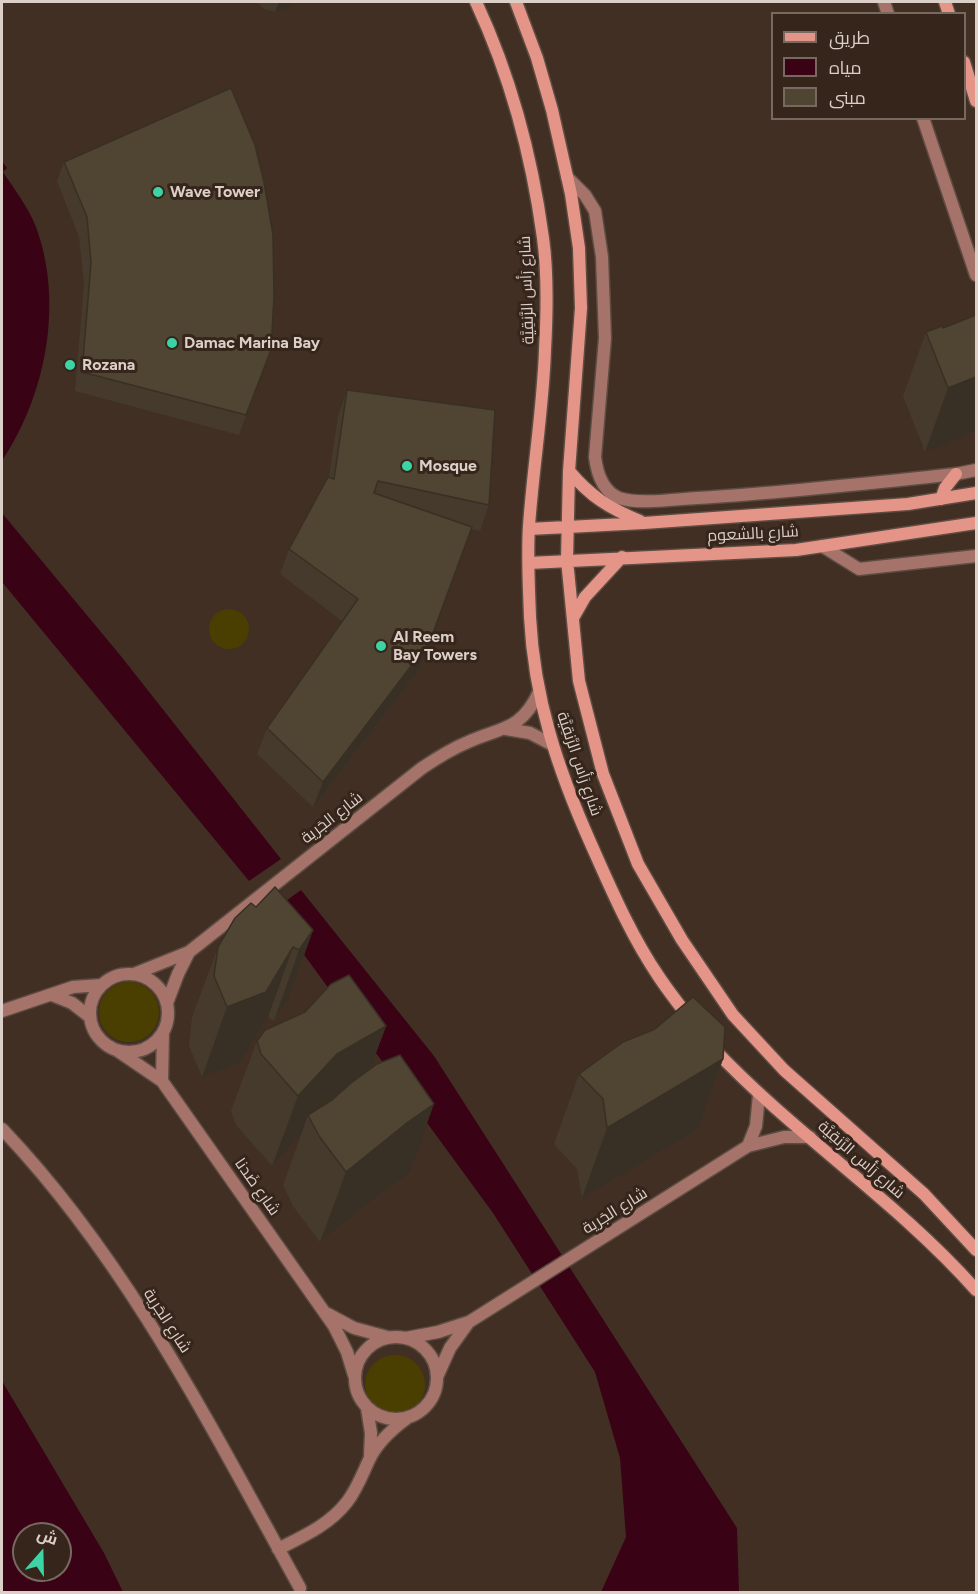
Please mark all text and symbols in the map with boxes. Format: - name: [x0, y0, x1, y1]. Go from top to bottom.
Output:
- legend: [771, 12, 966, 120]
- text: طريق: [829, 27, 870, 49]
- text: مياه: [829, 57, 862, 79]
- text: مبنى: [829, 87, 866, 109]
- place label: Wave Tower: [170, 182, 260, 202]
- marker: Wave Tower: [151, 185, 165, 199]
- street label: شارع رَأس الرَّنقِيَّة: [516, 235, 538, 345]
- place label: Damac Marina Bay: [184, 333, 320, 353]
- marker: Damac Marina Bay: [165, 336, 179, 350]
- place label: Rozana: [82, 355, 135, 375]
- marker: Rozana: [63, 358, 77, 372]
- place label: Mosque: [419, 456, 477, 476]
- marker: Mosque: [400, 459, 414, 473]
- street label: شارع بالشعوم: [707, 522, 799, 546]
- place label: Al Reem Bay Towers: [393, 627, 477, 665]
- marker: Al Reem Bay Towers: [374, 639, 388, 653]
- street label: شارع رَأس الرَّنقِيَّة: [552, 709, 606, 819]
- street label: شارع الجَرية: [297, 788, 367, 848]
- street label: شارع رَأس الرَّنقِيَّة: [814, 1117, 908, 1203]
- street label: شارع ضَدنا: [230, 1155, 284, 1219]
- street label: شارع الجَرية: [579, 1184, 651, 1238]
- street label: شارع الجَرية: [139, 1285, 195, 1357]
- north arrow: [12, 1522, 72, 1582]
- text: ش: [35, 1524, 61, 1549]

